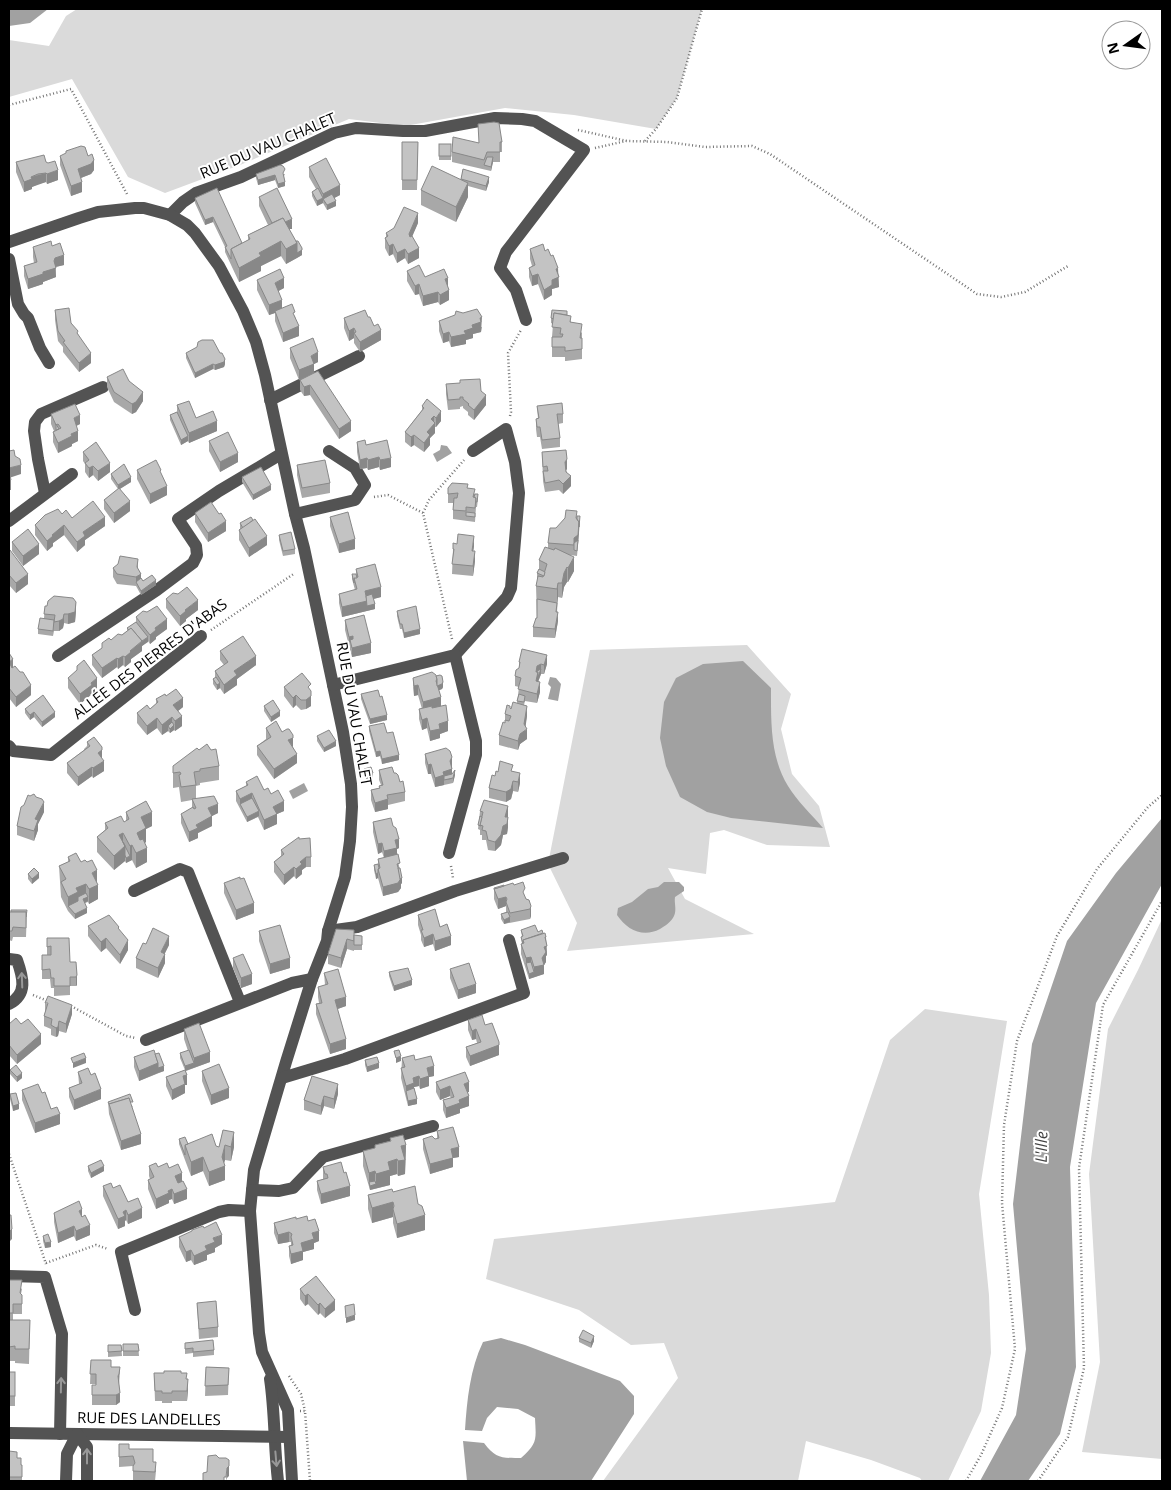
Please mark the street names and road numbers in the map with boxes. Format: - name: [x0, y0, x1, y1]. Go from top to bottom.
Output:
- street label: RUE DU VAU CHALET: [197, 107, 339, 183]
- street label: ALLÉE DES PIERRES D'ABAS: [68, 593, 231, 723]
- street label: RUE DU VAU CHALET: [332, 640, 378, 788]
- street label: RUE DES LANDELLES: [77, 1407, 221, 1429]

